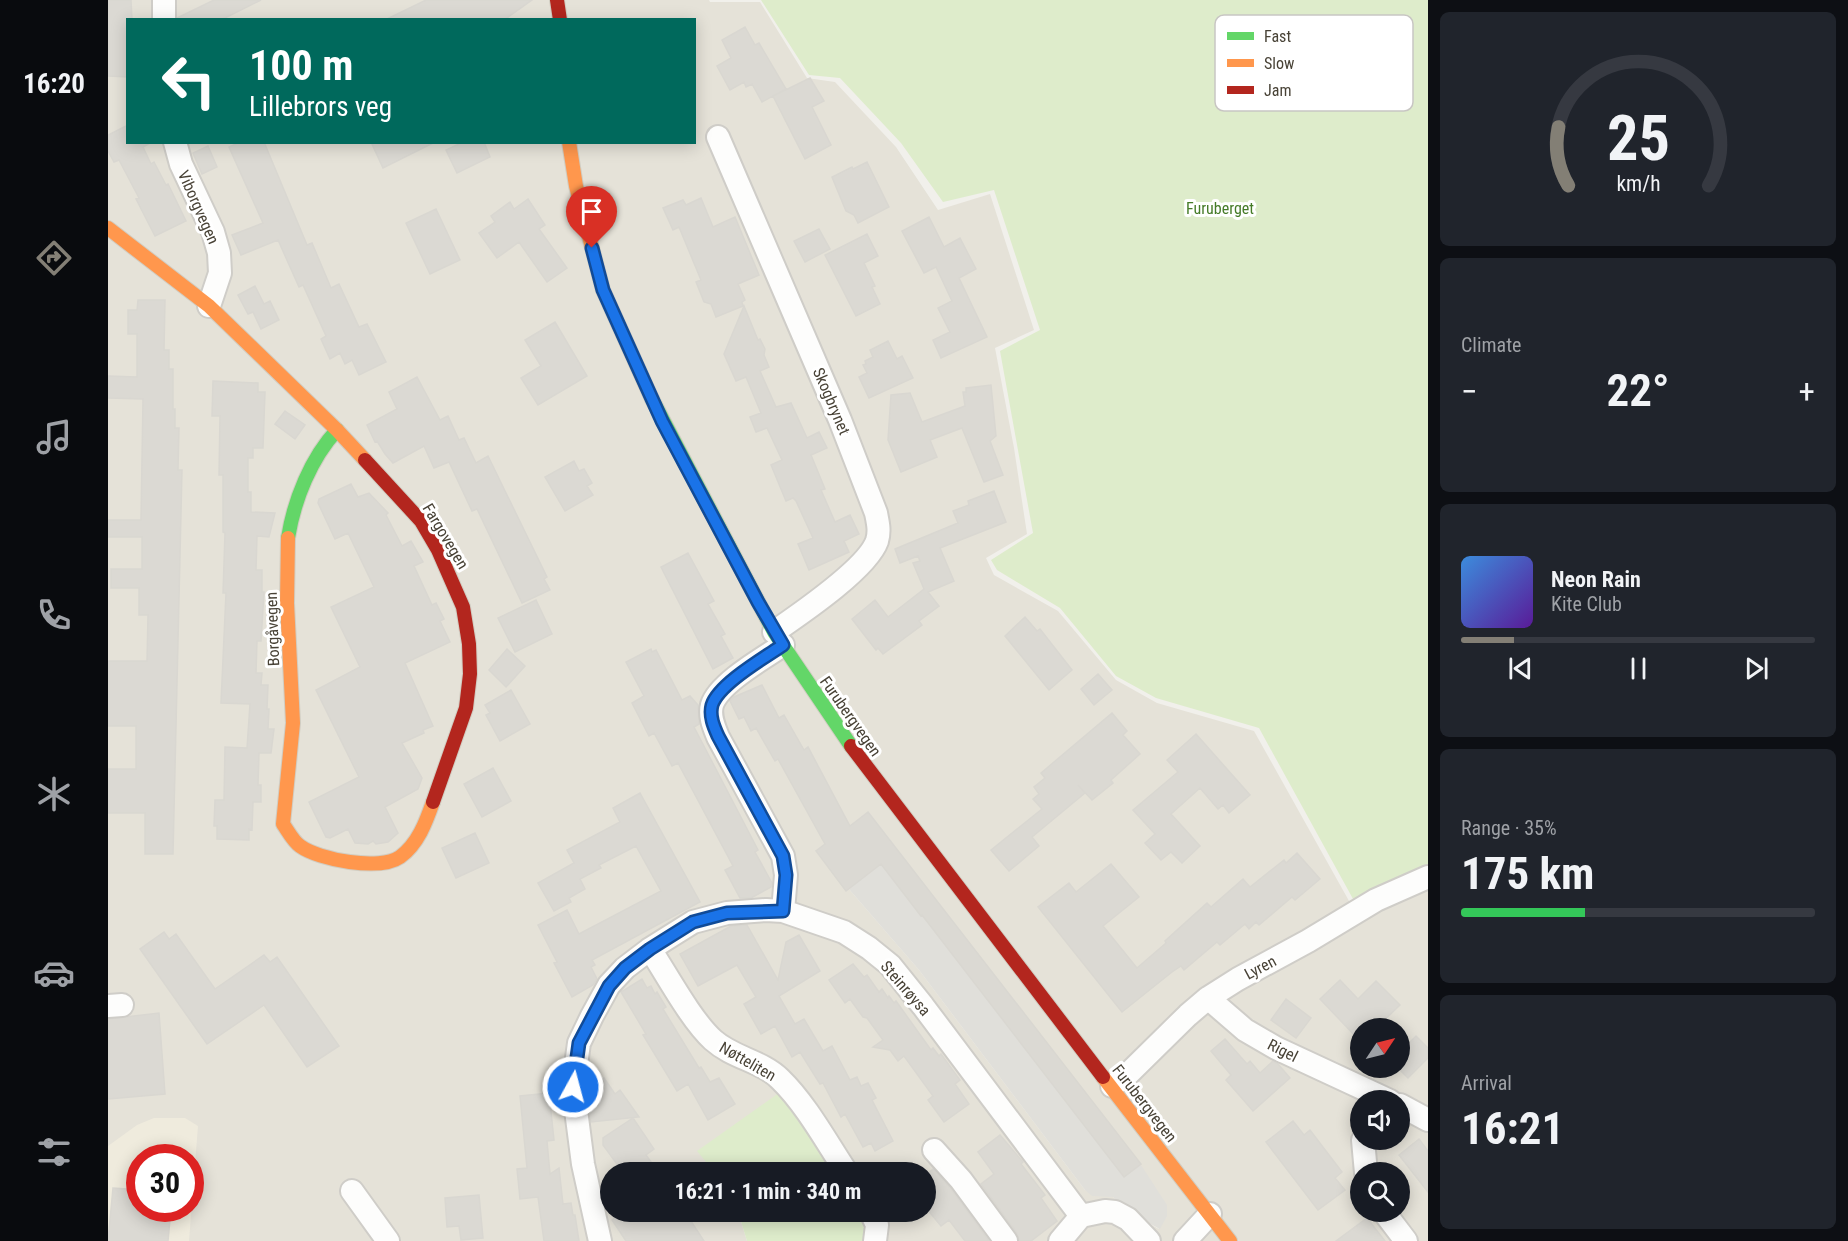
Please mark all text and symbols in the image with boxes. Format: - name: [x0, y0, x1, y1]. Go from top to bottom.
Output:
- legend: [1215, 15, 1413, 111]
- text: Fast: [1264, 27, 1291, 46]
- text: 100 m: [249, 41, 354, 90]
- icon: left: [150, 42, 228, 120]
- text: Slow: [1264, 54, 1294, 73]
- text: 16:20: [23, 68, 85, 100]
- text: Jam: [1264, 81, 1291, 100]
- text: Lillebrors veg: [249, 91, 392, 123]
- text: 25: [1606, 102, 1670, 175]
- street label: Viborgvegen: [174, 167, 223, 247]
- text: km/h: [1616, 171, 1660, 196]
- pin: [566, 186, 617, 248]
- icon: arrive: [575, 195, 608, 228]
- park label: Furuberget: [1186, 199, 1254, 218]
- icon: directions: [33, 237, 75, 279]
- text: Climate: [1461, 333, 1521, 357]
- text: 22°: [1607, 364, 1670, 417]
- street label: Skogbrynet: [809, 365, 854, 438]
- text: −: [1461, 372, 1478, 411]
- text: +: [1799, 372, 1815, 411]
- icon: music: [33, 416, 75, 458]
- street label: Fargovegen: [419, 500, 473, 572]
- text: Neon Rain: [1551, 567, 1641, 592]
- street label: Borgåvegen: [262, 592, 283, 666]
- text: Kite Club: [1551, 592, 1622, 616]
- icon: phone: [33, 594, 75, 636]
- icon: previous: [1504, 652, 1537, 685]
- icon: pause: [1622, 652, 1655, 685]
- icon: next: [1740, 652, 1773, 685]
- street label: Furubergvegen: [816, 673, 885, 760]
- icon: climate: [33, 773, 75, 815]
- text: Range · 35%: [1461, 816, 1557, 840]
- text: 175 km: [1461, 847, 1594, 900]
- street label: Lyren: [1241, 951, 1279, 984]
- icon: car: [33, 952, 75, 994]
- street label: Steinrøysa: [877, 957, 935, 1020]
- north arrow: [1350, 1018, 1410, 1078]
- map controls: [1350, 1018, 1410, 1222]
- street label: Rigel: [1265, 1035, 1301, 1066]
- street label: Nøtteliten: [716, 1038, 779, 1085]
- position arrow: [541, 1055, 605, 1119]
- street label: Furubergvegen: [1108, 1061, 1181, 1146]
- text: Arrival: [1461, 1071, 1512, 1095]
- button: sound: [1350, 1090, 1410, 1150]
- text: 16:21: [1461, 1102, 1564, 1155]
- icon: filters: [33, 1131, 75, 1173]
- speed limit sign: 30: [126, 1144, 204, 1222]
- button: search: [1350, 1162, 1410, 1222]
- text: 16:21 · 1 min · 340 m: [675, 1179, 861, 1204]

